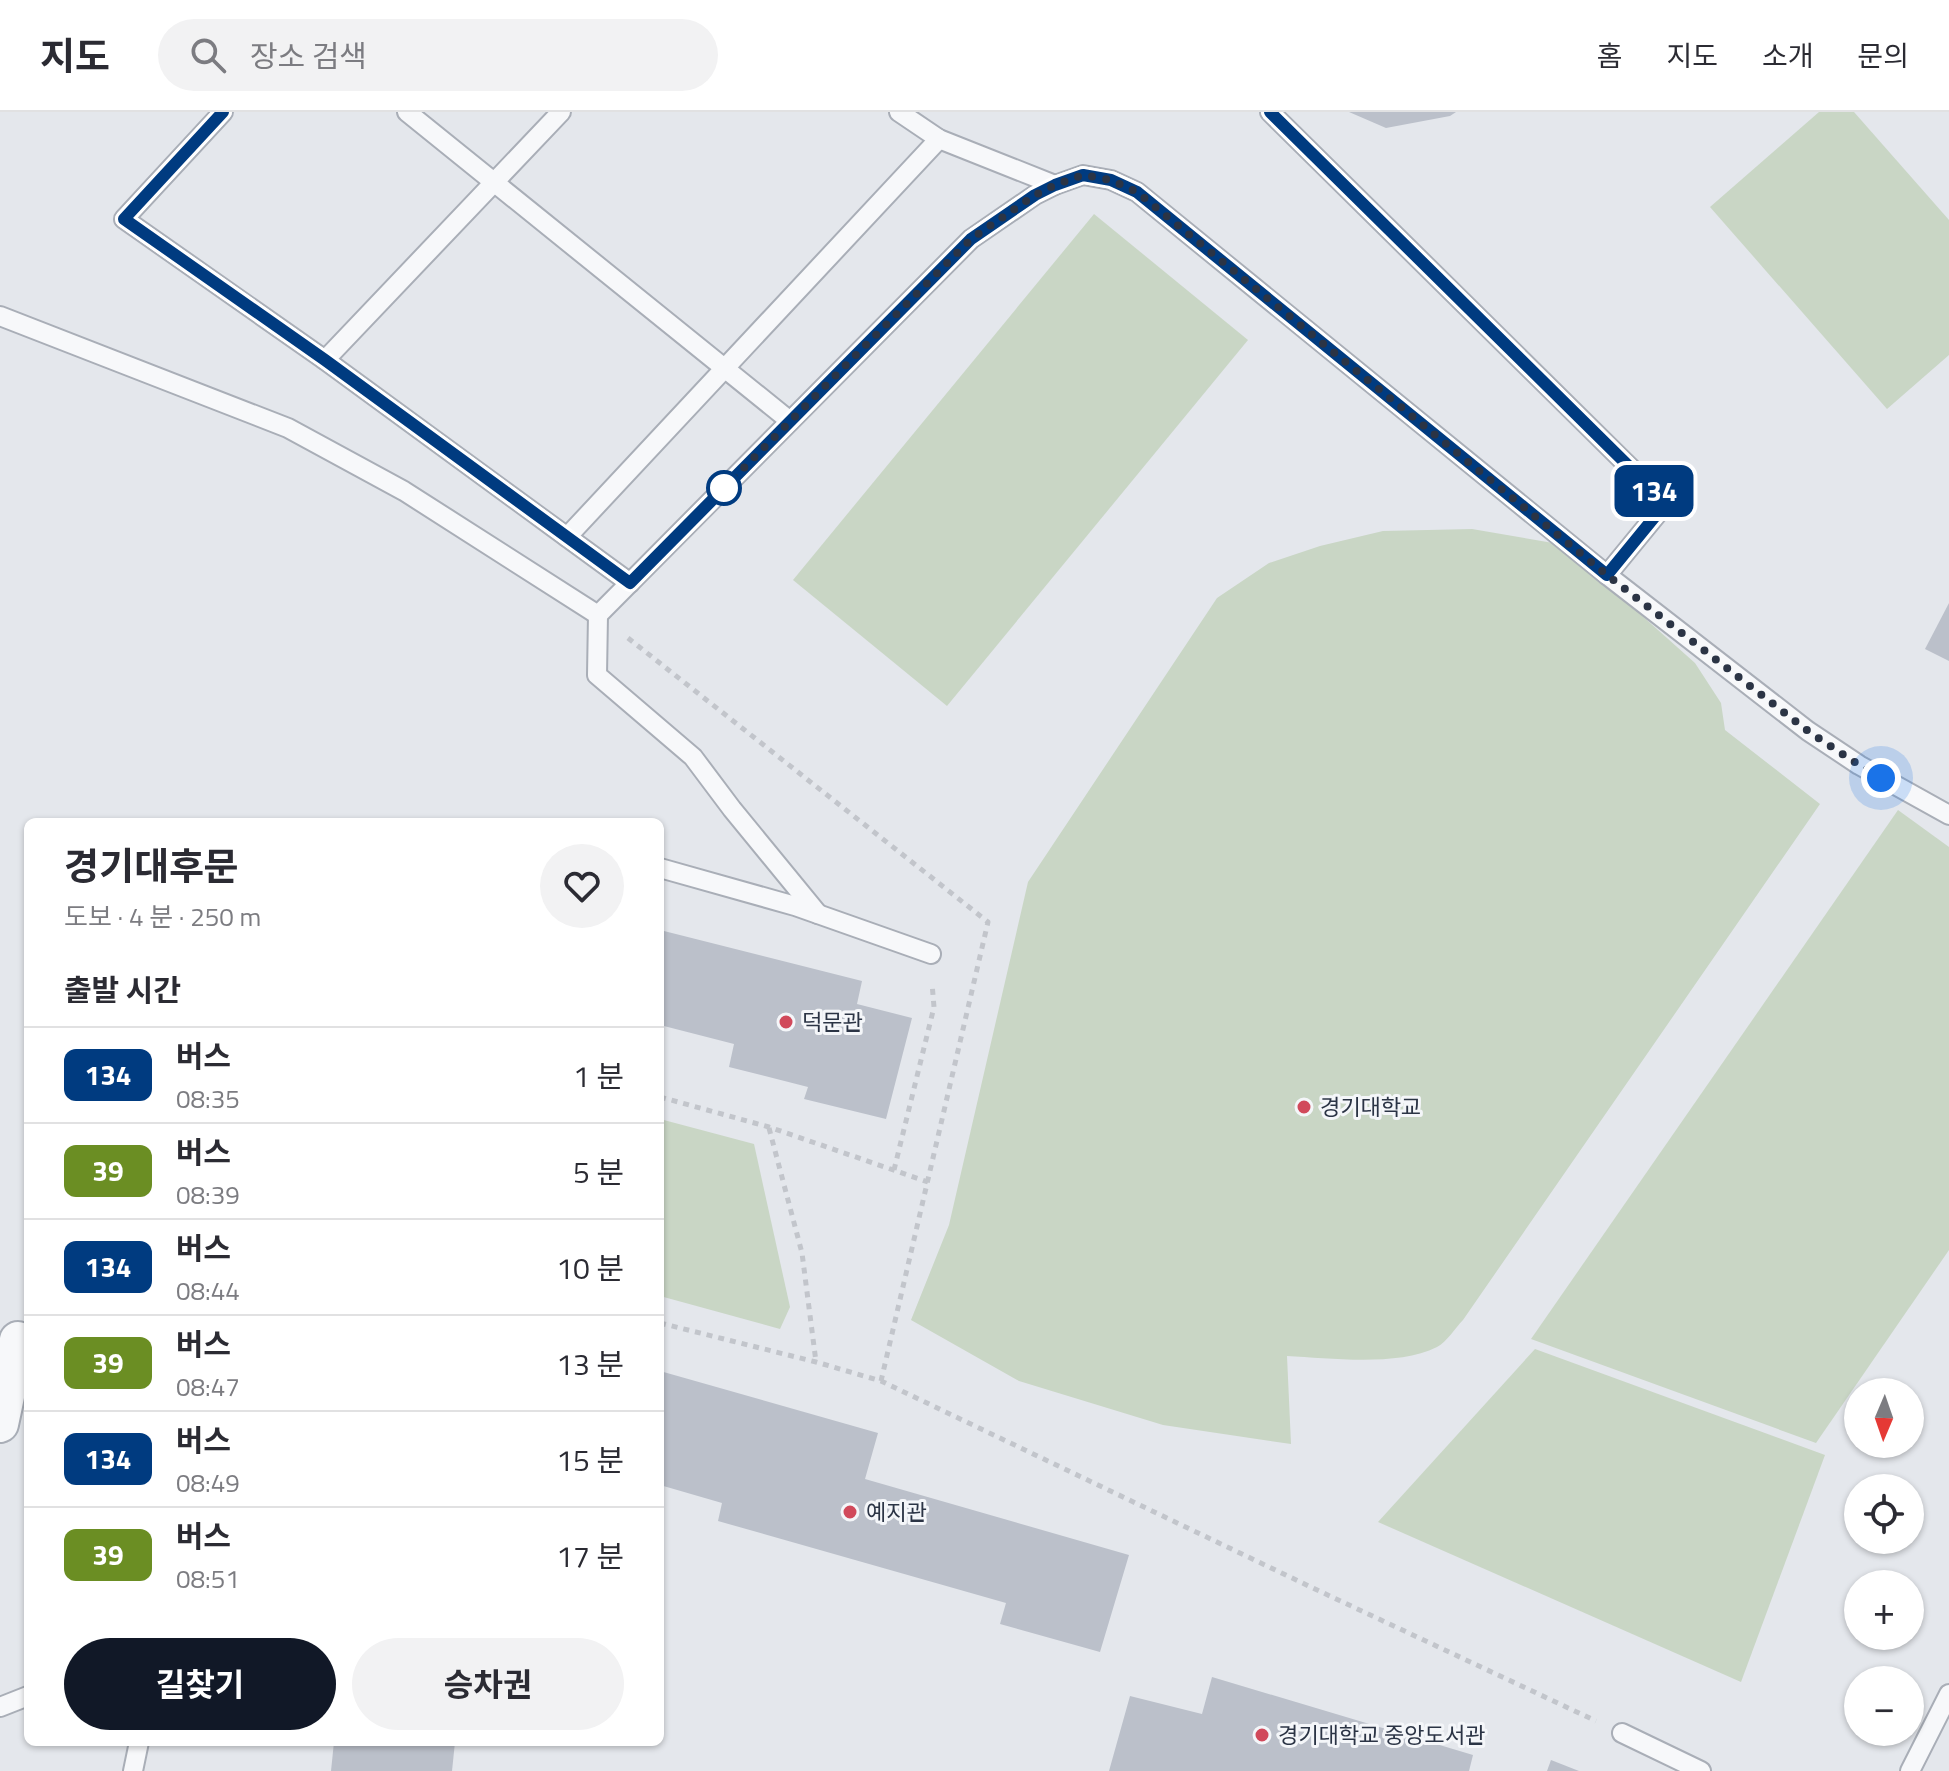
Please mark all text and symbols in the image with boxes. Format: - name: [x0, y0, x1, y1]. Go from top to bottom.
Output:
- search box: [158, 19, 718, 91]
- text: 지도: [40, 27, 110, 85]
- icon: search: [186, 33, 230, 77]
- text: 장소 검색: [250, 33, 367, 79]
- text: 홈: [1597, 34, 1622, 77]
- text: 지도: [1666, 34, 1718, 77]
- text: 소개: [1762, 34, 1813, 77]
- text: 문의: [1857, 34, 1909, 77]
- line badge: 134: [1608, 465, 1700, 517]
- text: 134: [1630, 469, 1678, 512]
- unlabelled marker: [707, 471, 741, 505]
- your location: [1861, 758, 1901, 798]
- text: 경기대후문: [64, 837, 239, 895]
- button: heart: [540, 844, 624, 928]
- text: 도보 · 4 분 · 250 m: [64, 897, 261, 936]
- text: 출발 시간: [64, 967, 181, 1013]
- place label: 덕문관: [802, 1005, 863, 1039]
- marker: 덕문관: [777, 1013, 795, 1031]
- text: 버스: [176, 1033, 231, 1079]
- text: 134: [84, 1053, 132, 1096]
- text: 1 분: [573, 1053, 624, 1099]
- text: 08:35: [176, 1079, 240, 1118]
- place label: 경기대학교: [1320, 1090, 1421, 1124]
- marker: 경기대학교: [1295, 1098, 1313, 1116]
- text: 버스: [176, 1129, 231, 1175]
- text: 39: [92, 1149, 124, 1192]
- text: 5 분: [573, 1149, 624, 1195]
- text: 08:39: [176, 1175, 240, 1214]
- text: 버스: [176, 1225, 231, 1271]
- text: 134: [84, 1245, 132, 1288]
- text: 10 분: [556, 1245, 624, 1291]
- text: 08:44: [176, 1271, 240, 1310]
- text: 버스: [176, 1321, 231, 1367]
- text: 39: [92, 1341, 124, 1384]
- text: 13 분: [556, 1341, 624, 1387]
- text: 08:47: [176, 1367, 240, 1406]
- north arrow: [1844, 1378, 1924, 1458]
- map controls: [1844, 1378, 1924, 1746]
- text: 버스: [176, 1417, 231, 1463]
- text: 134: [84, 1437, 132, 1480]
- text: 15 분: [556, 1437, 624, 1483]
- text: 08:49: [176, 1463, 240, 1502]
- button: locate: [1844, 1474, 1924, 1554]
- place label: 예지관: [866, 1495, 927, 1529]
- marker: 예지관: [841, 1503, 859, 1521]
- text: 버스: [176, 1513, 231, 1559]
- text: 39: [92, 1533, 124, 1576]
- text: 17 분: [556, 1533, 624, 1579]
- text: 08:51: [176, 1559, 240, 1598]
- button: +: [1844, 1570, 1924, 1650]
- button: 길찾기: [64, 1638, 336, 1730]
- button: 승차권: [352, 1638, 624, 1730]
- button: −: [1844, 1666, 1924, 1746]
- place label: 경기대학교 중앙도서관: [1278, 1718, 1485, 1752]
- marker: 경기대학교 중앙도서관: [1253, 1726, 1271, 1744]

